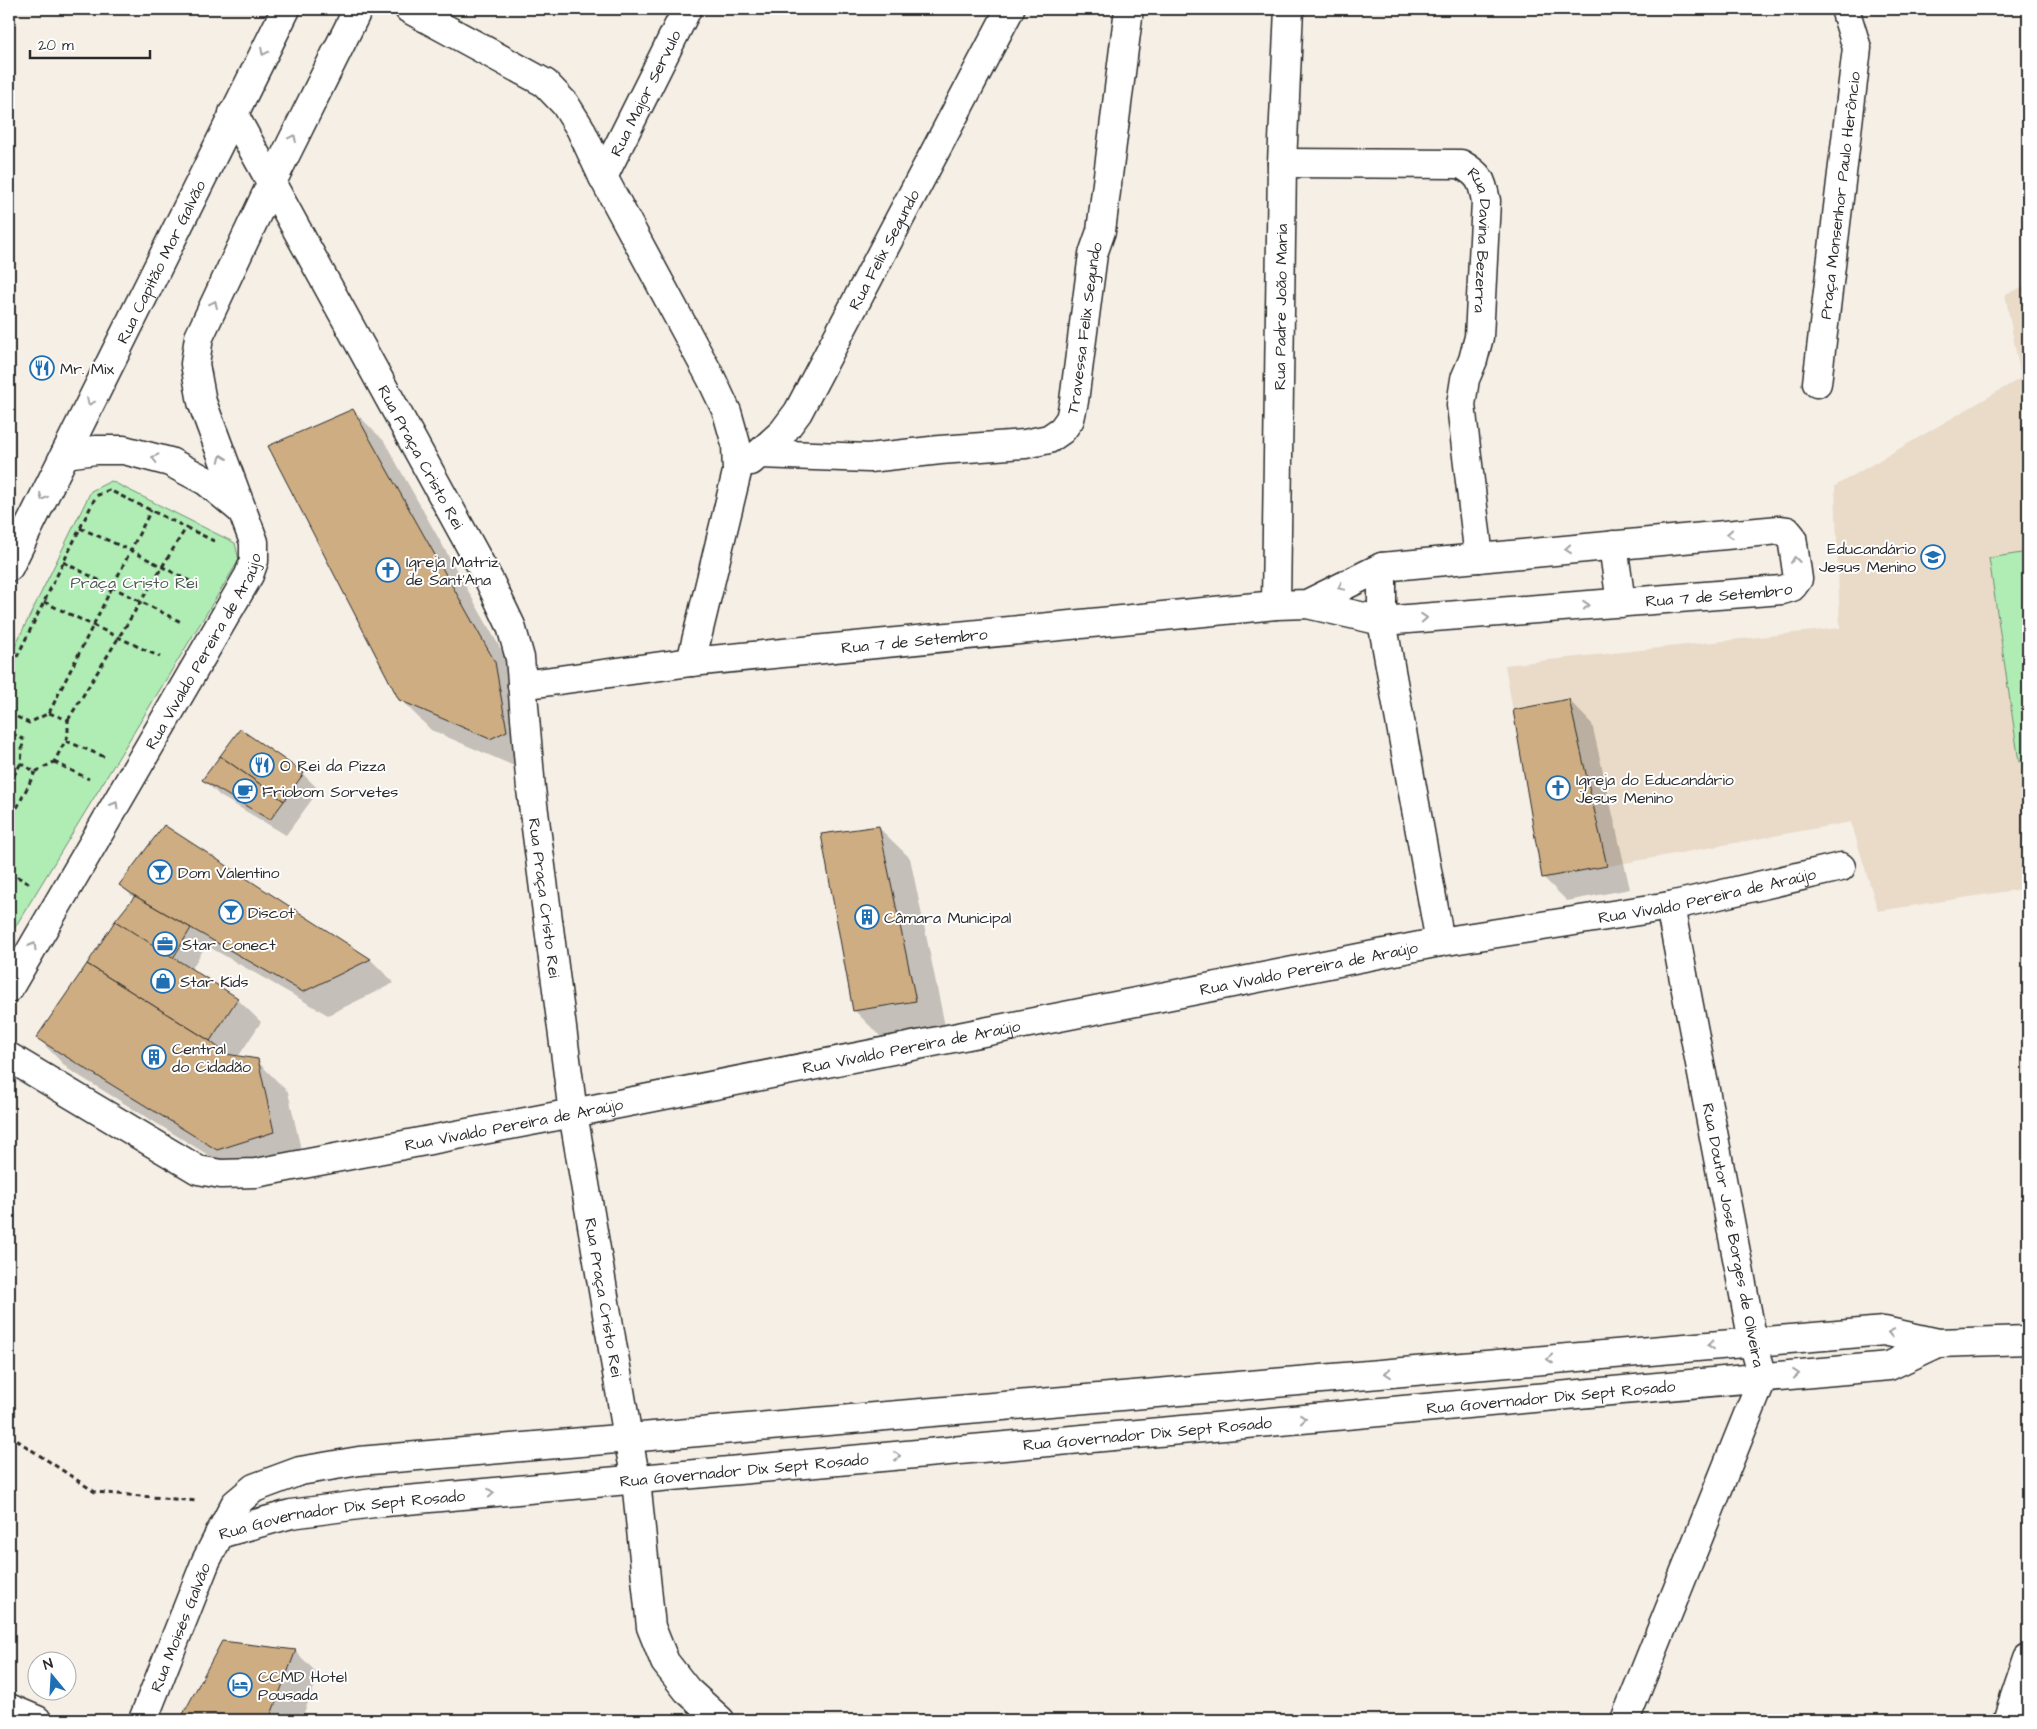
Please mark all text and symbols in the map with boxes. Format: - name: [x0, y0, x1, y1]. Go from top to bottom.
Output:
- street label: Rua Major Servulo: [605, 27, 687, 160]
- scale bar: [30, 28, 150, 60]
- text: 20 m: [38, 35, 74, 56]
- one-way arrow: [260, 47, 270, 56]
- street label: Praça Monsenhor Paulo Herôncio: [1815, 71, 1866, 320]
- one-way arrow: [287, 134, 298, 143]
- street label: Rua Davina Bezerra: [1462, 162, 1496, 313]
- street label: Rua Capitão Mor Galvão: [112, 177, 211, 347]
- street label: Rua Felix Segundo: [844, 186, 925, 314]
- street label: Rua Padre João Maria: [1269, 224, 1293, 390]
- street label: Travessa Felix Segundo: [1061, 239, 1108, 416]
- one-way arrow: [208, 300, 219, 309]
- restaurant icon: Mr. Mix: [29, 355, 55, 381]
- place label: Mr. Mix: [60, 358, 114, 380]
- street label: Rua Praça Cristo Rei: [372, 381, 469, 534]
- one-way arrow: [86, 397, 97, 406]
- one-way arrow: [150, 453, 159, 464]
- one-way arrow: [218, 454, 229, 463]
- one-way arrow: [39, 492, 49, 501]
- one-way arrow: [1726, 528, 1734, 539]
- place label: Educandário Jesus Menino: [1819, 538, 1916, 578]
- one-way arrow: [1564, 544, 1572, 555]
- school or university icon: Educandário Jesus Menino: [1920, 544, 1946, 570]
- place label: Igreja Matriz de Sant'Ana: [406, 551, 499, 591]
- street label: Rua Vivaldo Pereira de Araújo: [140, 554, 266, 754]
- one-way arrow: [1790, 556, 1801, 564]
- church icon: Igreja Matriz de Sant'Ana: [375, 557, 401, 583]
- park label: Praça Cristo Rei: [71, 572, 198, 594]
- street label: Rua 7 de Setembro: [1645, 578, 1795, 613]
- one-way arrow: [1337, 581, 1346, 591]
- one-way arrow: [1582, 600, 1590, 611]
- one-way arrow: [1420, 613, 1428, 624]
- street label: Rua 7 de Setembro: [840, 623, 989, 659]
- restaurant icon: O Rei da Pizza: [249, 752, 275, 778]
- place label: O Rei da Pizza: [280, 755, 385, 777]
- place label: Igreja do Educandário Jesus Menino: [1576, 769, 1734, 809]
- church icon: Igreja do Educandário Jesus Menino: [1545, 775, 1571, 801]
- cafe icon: Friobom Sorvetes: [232, 778, 258, 804]
- place label: Friobom Sorvetes: [262, 781, 398, 803]
- one-way arrow: [109, 802, 119, 811]
- street label: Rua Praça Cristo Rei: [523, 817, 565, 980]
- bar icon: Dom Valentino: [147, 859, 173, 885]
- place label: Dom Valentino: [178, 862, 279, 884]
- street label: Rua Vivaldo Pereira de Araújo: [1597, 863, 1818, 929]
- bar icon: Discot: [218, 899, 244, 925]
- place label: Discot: [248, 902, 295, 924]
- building icon: Câmara Municipal: [854, 904, 880, 930]
- place label: Câmara Municipal: [884, 907, 1011, 929]
- office icon: Star Conect: [152, 931, 178, 957]
- place label: Star Conect: [182, 934, 276, 956]
- street label: Rua Vivaldo Pereira de Araújo: [1198, 937, 1420, 1001]
- one-way arrow: [27, 942, 37, 951]
- shop icon: Star Kids: [150, 968, 176, 994]
- place label: Star Kids: [180, 971, 248, 993]
- street label: Rua Vivaldo Pereira de Araújo: [801, 1015, 1022, 1080]
- place label: Central do Cidadão: [172, 1038, 251, 1078]
- building icon: Central do Cidadão: [141, 1044, 167, 1070]
- street label: Rua Vivaldo Pereira de Araújo: [403, 1093, 625, 1157]
- street label: Rua Doutor José Borges de Oliveira: [1696, 1101, 1769, 1369]
- street label: Rua Praça Cristo Rei: [579, 1216, 628, 1379]
- one-way arrow: [1886, 1328, 1895, 1338]
- one-way arrow: [1707, 1340, 1715, 1351]
- one-way arrow: [1545, 1353, 1553, 1364]
- one-way arrow: [1383, 1367, 1391, 1378]
- one-way arrow: [1792, 1369, 1800, 1380]
- street label: Rua Governador Dix Sept Rosado: [1425, 1375, 1676, 1420]
- street label: Rua Governador Dix Sept Rosado: [1022, 1412, 1273, 1456]
- one-way arrow: [1299, 1414, 1307, 1425]
- street label: Rua Governador Dix Sept Rosado: [619, 1448, 869, 1493]
- one-way arrow: [893, 1451, 901, 1462]
- street label: Rua Governador Dix Sept Rosado: [216, 1485, 466, 1546]
- one-way arrow: [487, 1487, 495, 1498]
- street label: Rua Moisés Galvão: [145, 1560, 216, 1695]
- north arrow: [28, 1652, 78, 1702]
- text: N: [41, 1654, 56, 1675]
- place label: CCMD Hotel Pousada: [258, 1666, 347, 1706]
- hotel icon: CCMD Hotel Pousada: [227, 1672, 253, 1698]

